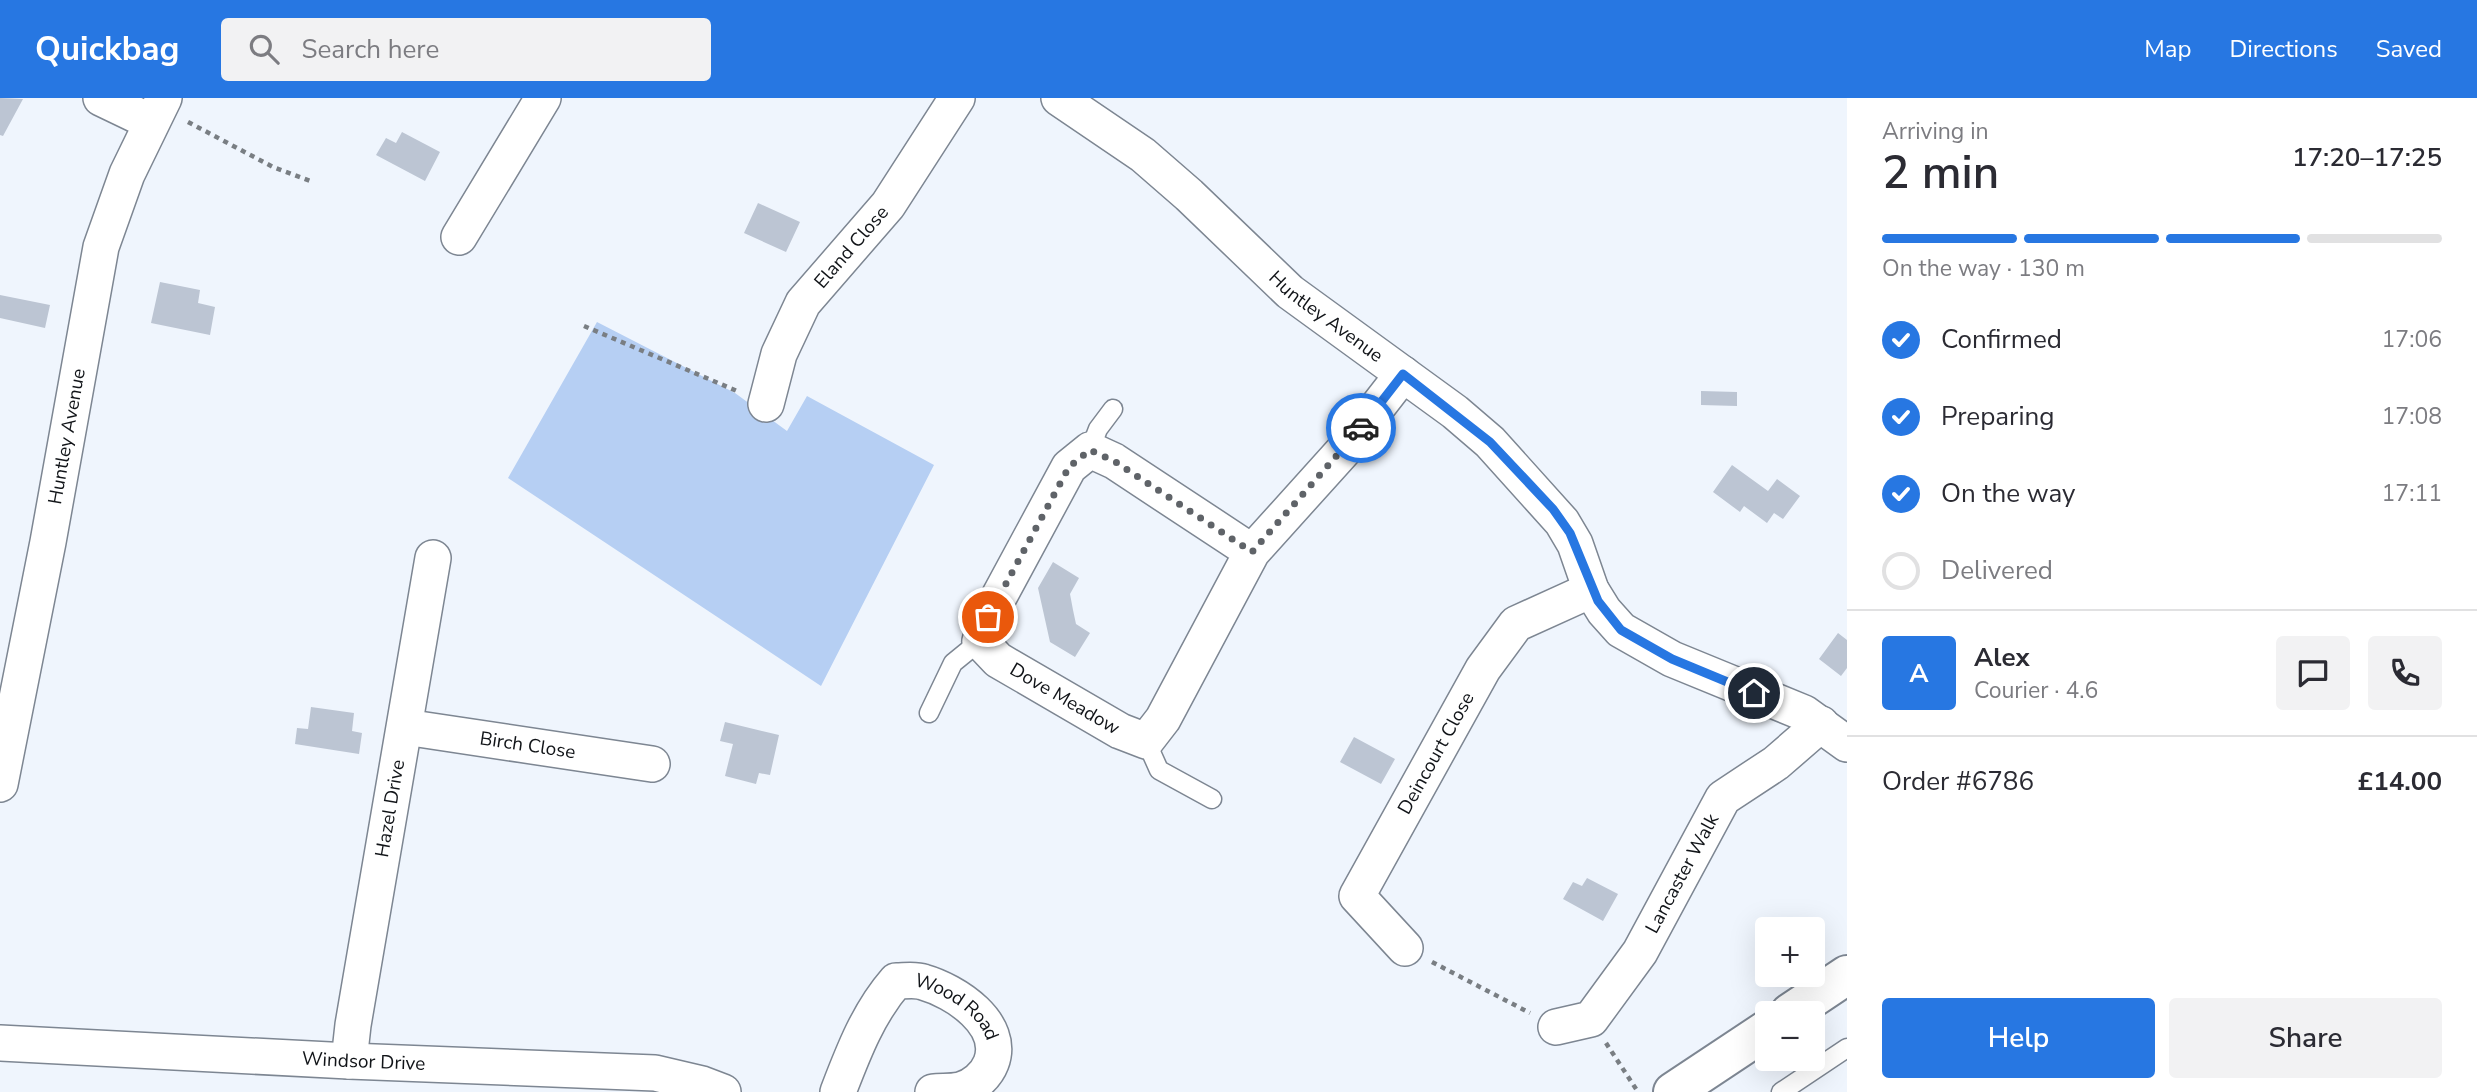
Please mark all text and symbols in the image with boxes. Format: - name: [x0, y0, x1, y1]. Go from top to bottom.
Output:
- search box: [221, 18, 711, 81]
- text: Quickbag: [35, 27, 179, 72]
- icon: search: [245, 30, 283, 68]
- text: Search here: [301, 32, 439, 67]
- text: Map: [2144, 33, 2191, 65]
- text: Directions: [2229, 33, 2338, 65]
- text: Saved: [2376, 33, 2442, 65]
- text: Arriving in: [1882, 116, 1989, 147]
- text: 17:20–17:25: [2292, 140, 2442, 175]
- text: 2 min: [1882, 141, 1999, 204]
- street label: Eland Close: [808, 200, 895, 294]
- text: On the way · 130 m: [1882, 253, 2085, 284]
- street label: Huntley Avenue: [1263, 265, 1388, 369]
- icon: check: [1882, 321, 1920, 359]
- text: Confirmed: [1941, 322, 2062, 357]
- text: 17:06: [2382, 324, 2442, 355]
- street label: Huntley Avenue: [42, 366, 92, 506]
- courier: [1326, 393, 1396, 463]
- icon: check: [1882, 398, 1920, 436]
- text: Preparing: [1941, 399, 2054, 434]
- text: 17:08: [2382, 401, 2442, 432]
- icon: car: [1342, 409, 1380, 447]
- icon: check: [1882, 475, 1920, 513]
- text: On the way: [1941, 476, 2075, 511]
- text: 17:11: [2382, 478, 2442, 509]
- text: Delivered: [1941, 553, 2053, 588]
- pin: [958, 587, 1018, 647]
- icon: bag: [969, 598, 1007, 636]
- button: chat: [2276, 636, 2350, 710]
- button: phone: [2368, 636, 2442, 710]
- text: Alex: [1974, 640, 2030, 675]
- text: A: [1909, 656, 1929, 691]
- street label: Dove Meadow: [1005, 657, 1125, 741]
- pin: [1724, 663, 1784, 723]
- icon: home: [1735, 674, 1773, 712]
- text: Courier · 4.6: [1974, 675, 2098, 706]
- street label: Deincourt Close: [1392, 687, 1481, 819]
- street label: Birch Close: [478, 725, 577, 765]
- street label: Hazel Drive: [369, 757, 411, 859]
- text: Order #6786: [1882, 764, 2034, 799]
- text: £14.00: [2358, 764, 2442, 799]
- street label: Lancaster Walk: [1639, 809, 1725, 938]
- map controls: [1755, 917, 1825, 1071]
- button: +: [1755, 917, 1825, 987]
- street label: Wood Road: [912, 967, 1005, 1044]
- button: Help: [1882, 998, 2155, 1078]
- button: Share: [2169, 998, 2442, 1078]
- button: −: [1755, 1001, 1825, 1071]
- street label: Windsor Drive: [301, 1046, 426, 1077]

